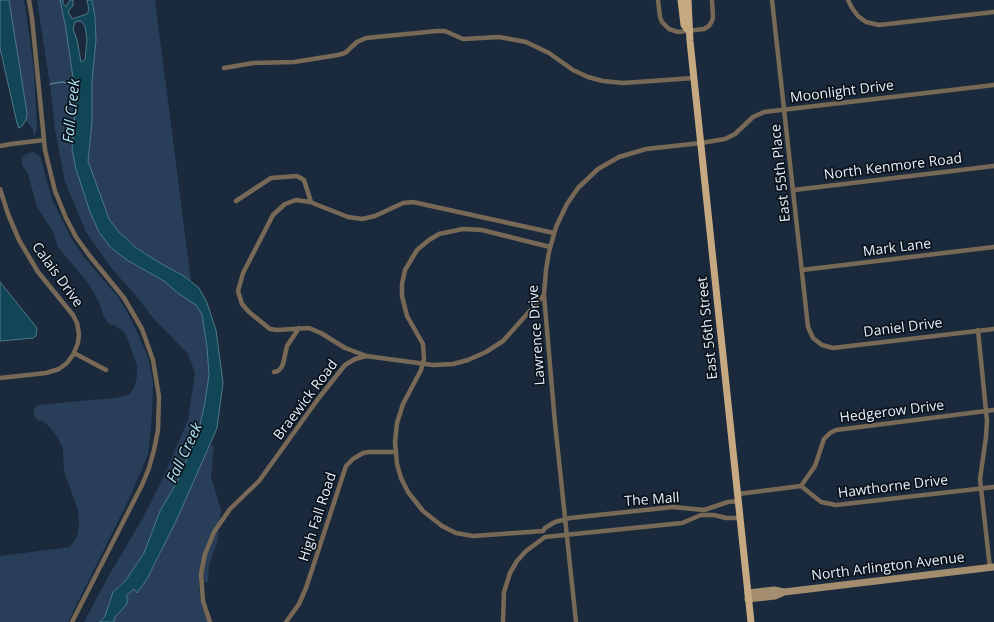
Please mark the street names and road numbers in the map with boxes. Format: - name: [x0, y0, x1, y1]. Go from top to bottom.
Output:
- street label: Moonlight Drive: [789, 77, 895, 107]
- street label: East 55th Place: [768, 123, 794, 223]
- street label: North Kenmore Road: [823, 150, 963, 184]
- street label: Mark Lane: [862, 235, 932, 261]
- street label: Calais Drive: [28, 239, 86, 311]
- street label: East 56th Street: [694, 276, 722, 380]
- street label: Lawrence Drive: [525, 284, 549, 386]
- street label: Daniel Drive: [863, 315, 943, 341]
- street label: Braewick Road: [270, 357, 342, 443]
- street label: Hedgerow Drive: [839, 397, 945, 427]
- street label: High Fall Road: [296, 470, 340, 564]
- street label: Hawthorne Drive: [837, 472, 949, 502]
- street label: The Mall: [624, 490, 680, 510]
- street label: North Arlington Avenue: [810, 549, 966, 585]

